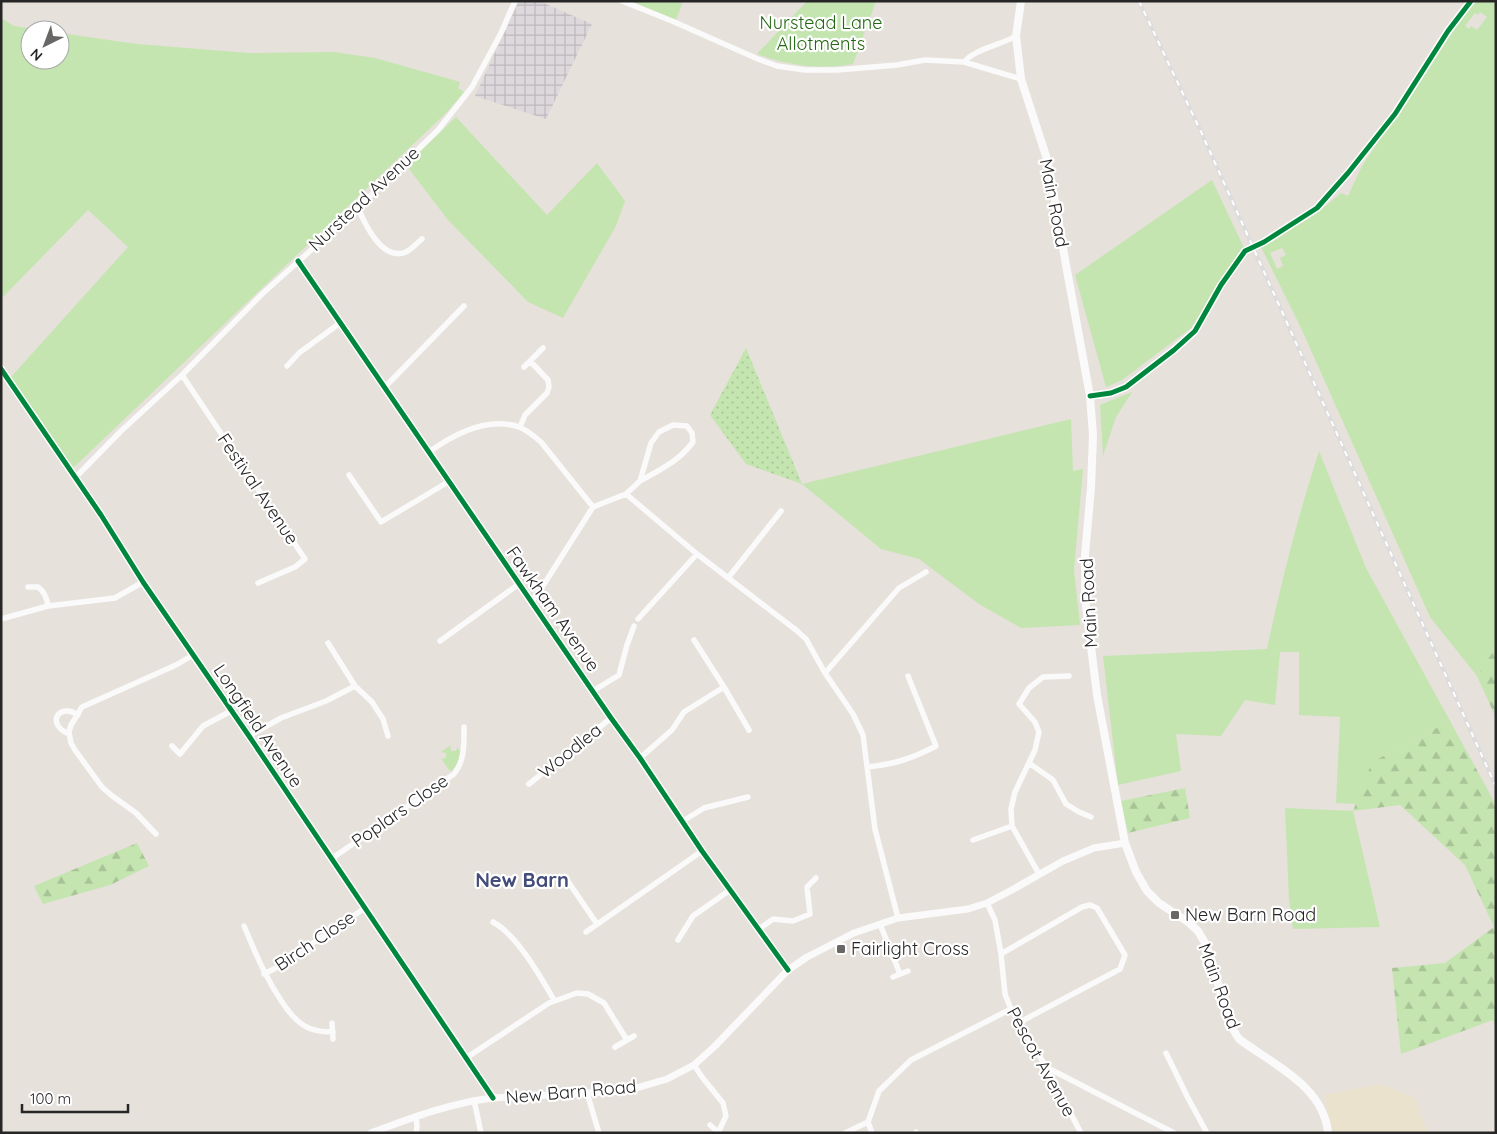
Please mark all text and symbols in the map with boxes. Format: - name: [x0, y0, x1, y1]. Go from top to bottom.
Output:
- park label: Nurstead Lane Allotments: [760, 11, 882, 55]
- north arrow: [20, 20, 70, 70]
- text: N: [26, 45, 46, 65]
- street label: Nurstead Avenue: [303, 141, 424, 256]
- street label: Main Road: [1035, 157, 1074, 249]
- street label: Festival Avenue: [213, 429, 304, 549]
- street label: Fawkham Avenue: [502, 542, 605, 676]
- street label: Main Road: [1075, 558, 1102, 648]
- street label: Longfield Avenue: [209, 660, 308, 792]
- street label: Woodlea: [533, 718, 606, 783]
- street label: Poplars Close: [347, 769, 453, 852]
- district label: New Barn: [475, 867, 569, 892]
- place label: New Barn Road: [1185, 903, 1316, 926]
- street label: Birch Close: [270, 905, 359, 976]
- marker: New Barn Road: [1169, 909, 1181, 921]
- place label: Fairlight Cross: [851, 937, 969, 960]
- street label: Main Road: [1193, 940, 1246, 1032]
- marker: Fairlight Cross: [835, 943, 847, 955]
- street label: Pescot Avenue: [1002, 1003, 1081, 1121]
- street label: New Barn Road: [505, 1074, 637, 1109]
- scale bar: [22, 1082, 129, 1114]
- text: 100 m: [30, 1089, 71, 1108]

